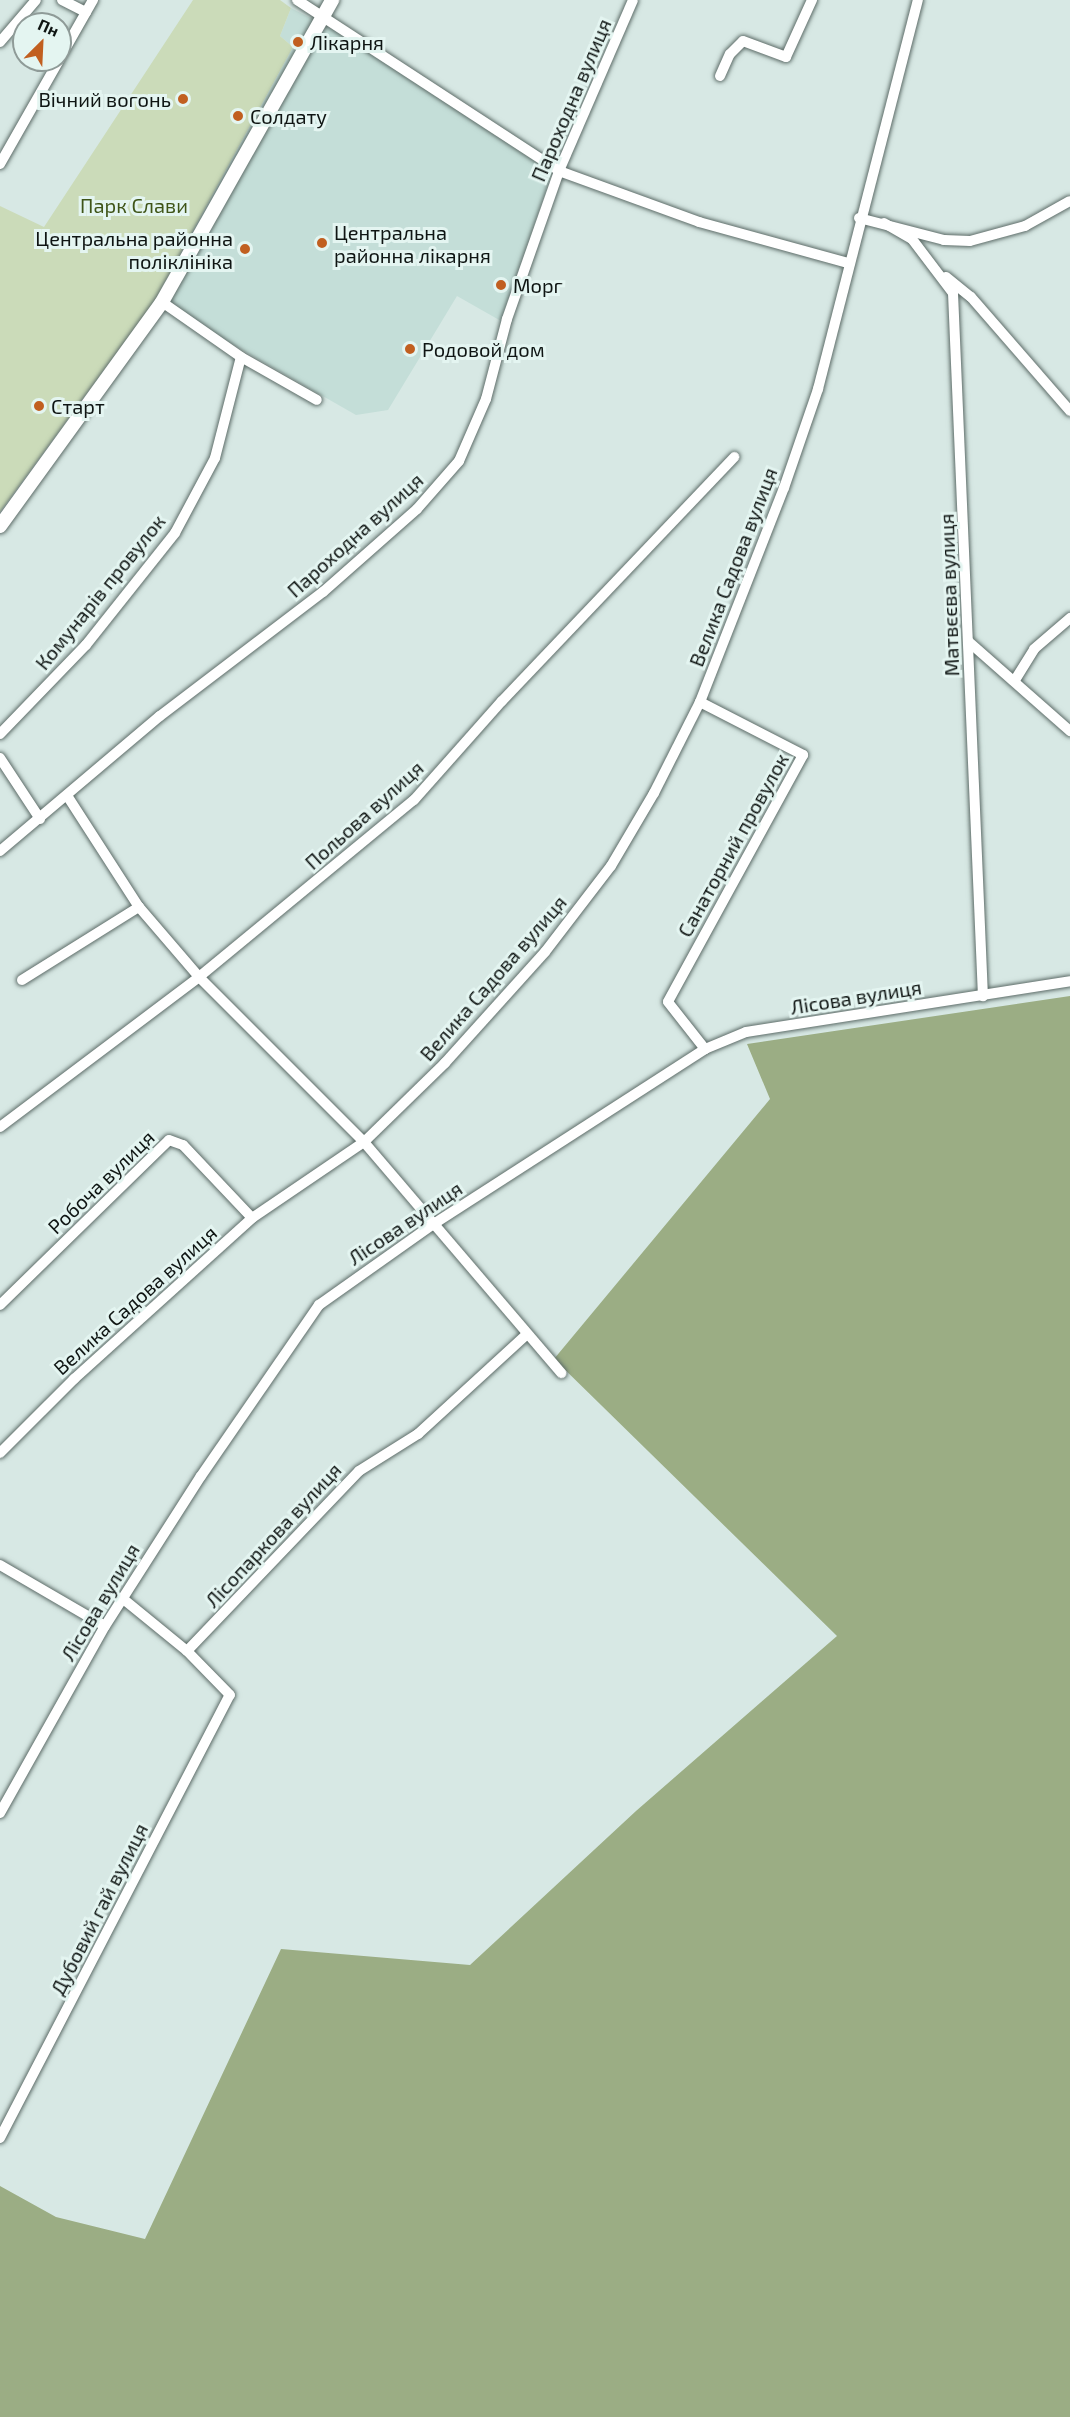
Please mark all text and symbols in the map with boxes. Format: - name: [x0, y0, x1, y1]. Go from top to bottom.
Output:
- north arrow: [12, 12, 72, 72]
- text: Пн: [35, 14, 62, 40]
- street label: Пароходна вулиця: [526, 15, 616, 185]
- place label: Лікарня: [310, 30, 384, 54]
- marker: Лікарня: [291, 35, 305, 49]
- place label: Вічний вогонь: [38, 87, 171, 111]
- marker: Вічний вогонь: [176, 92, 190, 106]
- place label: Солдату: [250, 104, 327, 128]
- marker: Солдату: [231, 109, 245, 123]
- park label: Парк Слави: [80, 193, 188, 217]
- place label: Центральна районна лікарня: [334, 220, 491, 267]
- place label: Центральна районна поліклініка: [35, 226, 233, 273]
- marker: Центральна районна лікарня: [315, 236, 329, 250]
- marker: Центральна районна поліклініка: [238, 242, 252, 256]
- place label: Морг: [513, 273, 563, 297]
- marker: Морг: [494, 278, 508, 292]
- place label: Родовой дом: [422, 337, 545, 361]
- marker: Родовой дом: [403, 342, 417, 356]
- place label: Старт: [51, 394, 105, 418]
- marker: Старт: [32, 399, 46, 413]
- street label: Велика Садова вулиця: [684, 464, 782, 670]
- street label: Пароходна вулиця: [282, 468, 428, 602]
- street label: Комунарів провулок: [30, 510, 170, 674]
- street label: Матвєєва вулиця: [934, 513, 964, 677]
- street label: Санаторний провулок: [672, 749, 794, 941]
- street label: Польова вулиця: [300, 756, 428, 874]
- street label: Велика Садова вулиця: [415, 890, 571, 1066]
- street label: Лісова вулиця: [789, 975, 923, 1019]
- street label: Робоча вулиця: [43, 1125, 159, 1239]
- street label: Лісова вулиця: [343, 1176, 467, 1270]
- street label: Велика Садова вулиця: [49, 1220, 221, 1380]
- street label: Лісопаркова вулиця: [200, 1458, 346, 1612]
- street label: Лісова вулиця: [56, 1539, 144, 1665]
- street label: Дубовий гай вулиця: [45, 1819, 153, 1999]

